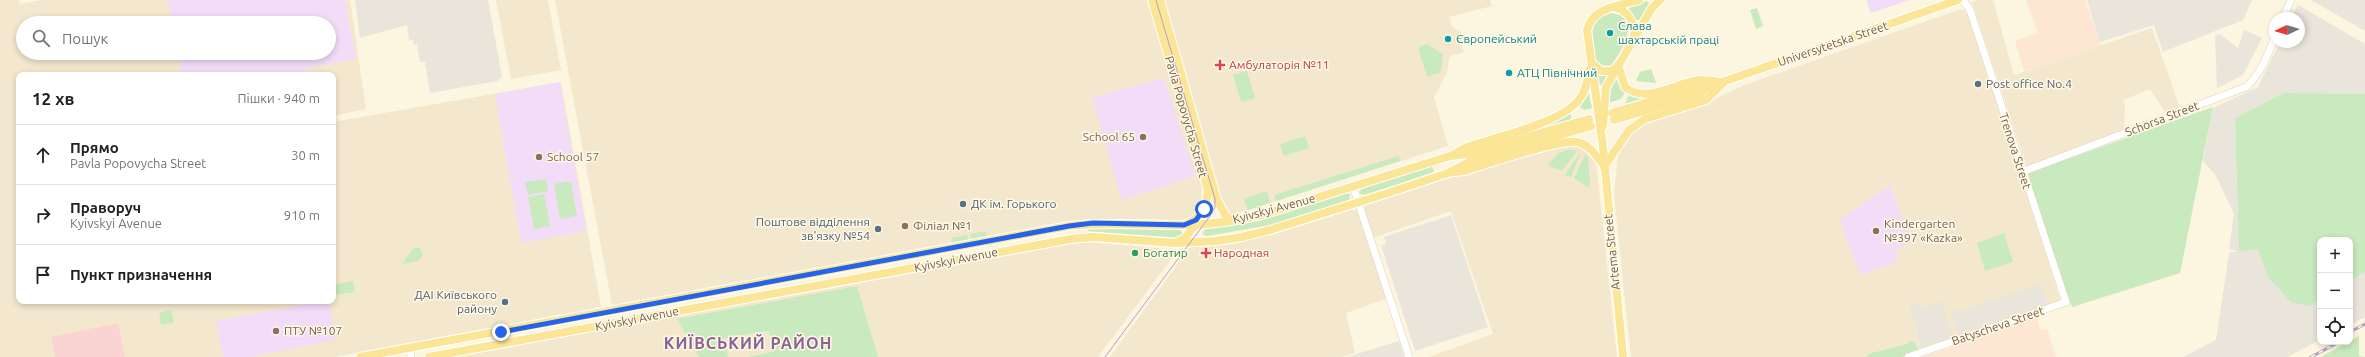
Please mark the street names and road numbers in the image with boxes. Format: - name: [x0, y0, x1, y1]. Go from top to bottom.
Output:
- street label: Universytetska Street: [1776, 18, 1890, 69]
- street label: Pavla Popovycha Street: [1163, 55, 1210, 179]
- street label: Schorsa Street: [2123, 98, 2201, 139]
- street label: Trenova Street: [1997, 111, 2034, 191]
- street label: Kyivskyi Avenue: [1231, 191, 1317, 226]
- street label: Artema Street: [1601, 213, 1622, 291]
- street label: Kyivskyi Avenue: [913, 245, 999, 274]
- street label: Kyivskyi Avenue: [594, 304, 680, 333]
- street label: Batyscheva Street: [1950, 304, 2046, 347]

